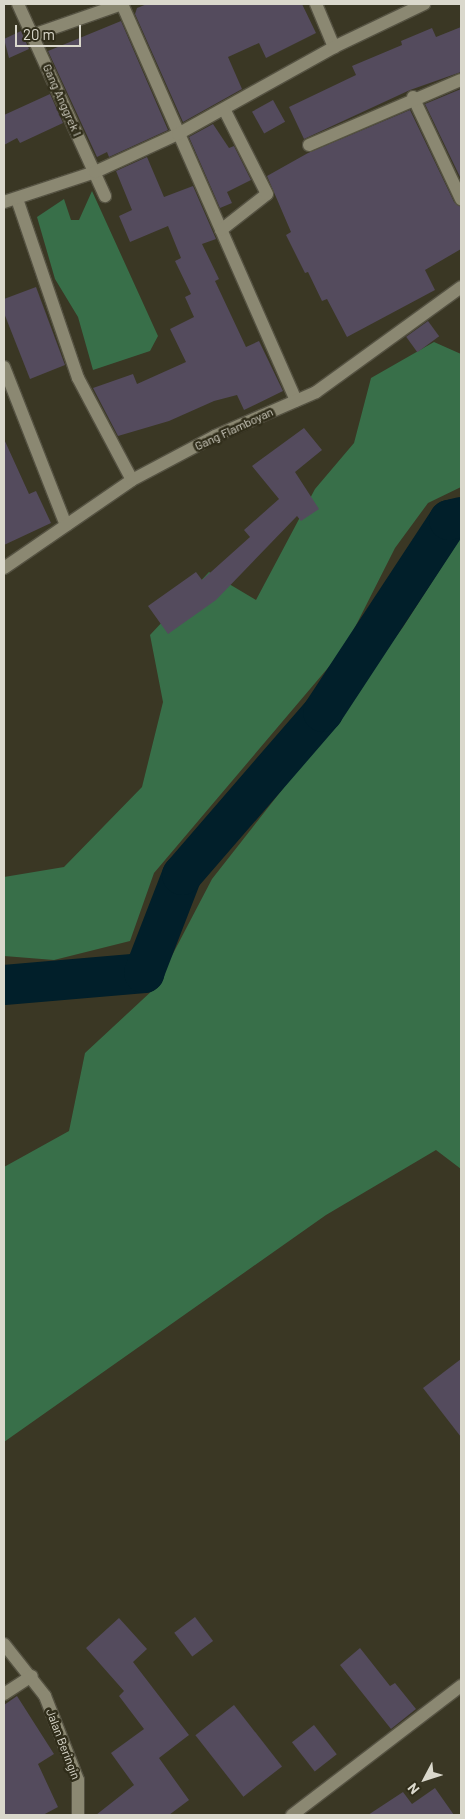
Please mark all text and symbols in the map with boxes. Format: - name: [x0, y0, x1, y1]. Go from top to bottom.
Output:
- scale bar: [18, 15, 84, 47]
- text: 20 m: [23, 25, 55, 43]
- street label: Gang Anggrek I: [40, 62, 84, 138]
- street label: Gang Flamboyan: [192, 404, 276, 454]
- street label: Jalan Beringin: [43, 1707, 83, 1781]
- north arrow: [400, 1754, 450, 1804]
- text: N: [404, 1780, 423, 1798]

